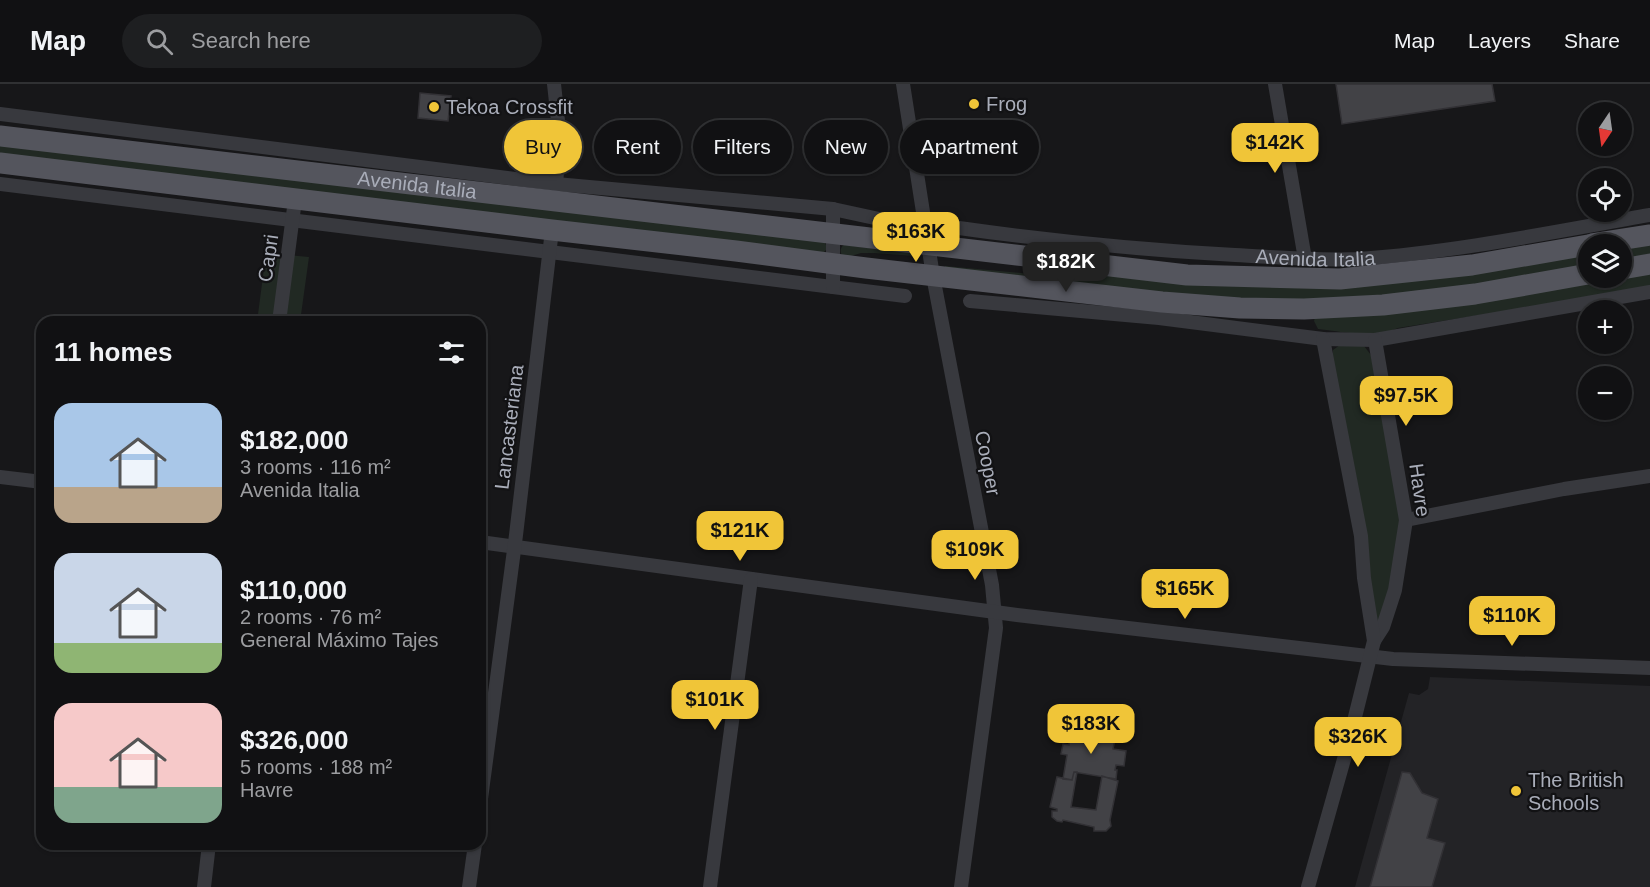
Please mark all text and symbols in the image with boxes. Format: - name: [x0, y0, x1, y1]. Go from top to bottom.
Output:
- search box: [122, 14, 542, 68]
- text: Map: [30, 25, 86, 56]
- icon: search: [143, 25, 176, 58]
- text: Search here: [191, 28, 311, 53]
- text: Map: [1394, 29, 1435, 52]
- text: Layers: [1468, 29, 1531, 52]
- text: Share: [1564, 29, 1620, 52]
- place label: Frog: [986, 93, 1027, 115]
- place label: Tekoa Crossfit: [446, 96, 573, 118]
- marker: Frog: [967, 97, 981, 111]
- marker: Tekoa Crossfit: [427, 100, 441, 114]
- north arrow: [1578, 102, 1632, 156]
- map controls: [1578, 102, 1632, 420]
- chip: Buy: [504, 120, 582, 174]
- chip: Rent: [594, 120, 681, 174]
- chip: Filters: [693, 120, 792, 174]
- chip: New: [804, 120, 888, 174]
- chip: Apartment: [900, 120, 1039, 174]
- pin: $142K: [1233, 123, 1317, 174]
- text: $142K: [1246, 131, 1304, 153]
- street label: Avenida Italia: [356, 167, 479, 203]
- button: locate: [1578, 168, 1632, 222]
- pin: $163K: [874, 212, 958, 263]
- text: $163K: [887, 220, 945, 242]
- street label: Capri: [254, 233, 282, 283]
- button: layers: [1578, 234, 1632, 288]
- pin: $182K: [1024, 242, 1108, 293]
- street label: Avenida Italia: [1255, 245, 1377, 271]
- text: $182K: [1037, 250, 1095, 272]
- button: +: [1578, 300, 1632, 354]
- icon: filters: [435, 336, 468, 369]
- text: 11 homes: [54, 337, 173, 367]
- street label: Lancasteriana: [490, 362, 528, 491]
- button: −: [1578, 366, 1632, 420]
- pin: $97.5K: [1357, 376, 1455, 427]
- text: $97.5K: [1374, 384, 1438, 406]
- text: $182,000: [240, 425, 348, 455]
- icon: home: [102, 427, 174, 499]
- street label: Cooper: [971, 429, 1005, 498]
- text: 3 rooms · 116 m²: [240, 456, 391, 478]
- street label: Havre: [1405, 462, 1435, 518]
- text: Avenida Italia: [240, 479, 360, 501]
- pin: $121K: [698, 511, 782, 562]
- text: $121K: [711, 519, 769, 541]
- pin: $109K: [933, 530, 1017, 581]
- text: $109K: [946, 538, 1004, 560]
- pin: $165K: [1143, 569, 1227, 620]
- text: $110,000: [240, 575, 347, 605]
- icon: home: [102, 577, 174, 649]
- text: $165K: [1156, 577, 1214, 599]
- pin: $110K: [1470, 596, 1554, 647]
- text: $110K: [1483, 604, 1541, 626]
- text: 2 rooms · 76 m²: [240, 606, 381, 628]
- text: General Máximo Tajes: [240, 629, 439, 651]
- pin: $101K: [673, 680, 757, 731]
- text: $101K: [686, 688, 744, 710]
- pin: $183K: [1049, 704, 1133, 755]
- text: $183K: [1062, 712, 1120, 734]
- pin: $326K: [1316, 717, 1400, 768]
- text: $326,000: [240, 725, 348, 755]
- text: $326K: [1329, 725, 1387, 747]
- icon: home: [102, 727, 174, 799]
- text: 5 rooms · 188 m²: [240, 756, 392, 778]
- place label: The British Schools: [1528, 769, 1624, 814]
- text: Havre: [240, 779, 293, 801]
- marker: The British Schools: [1509, 784, 1523, 798]

